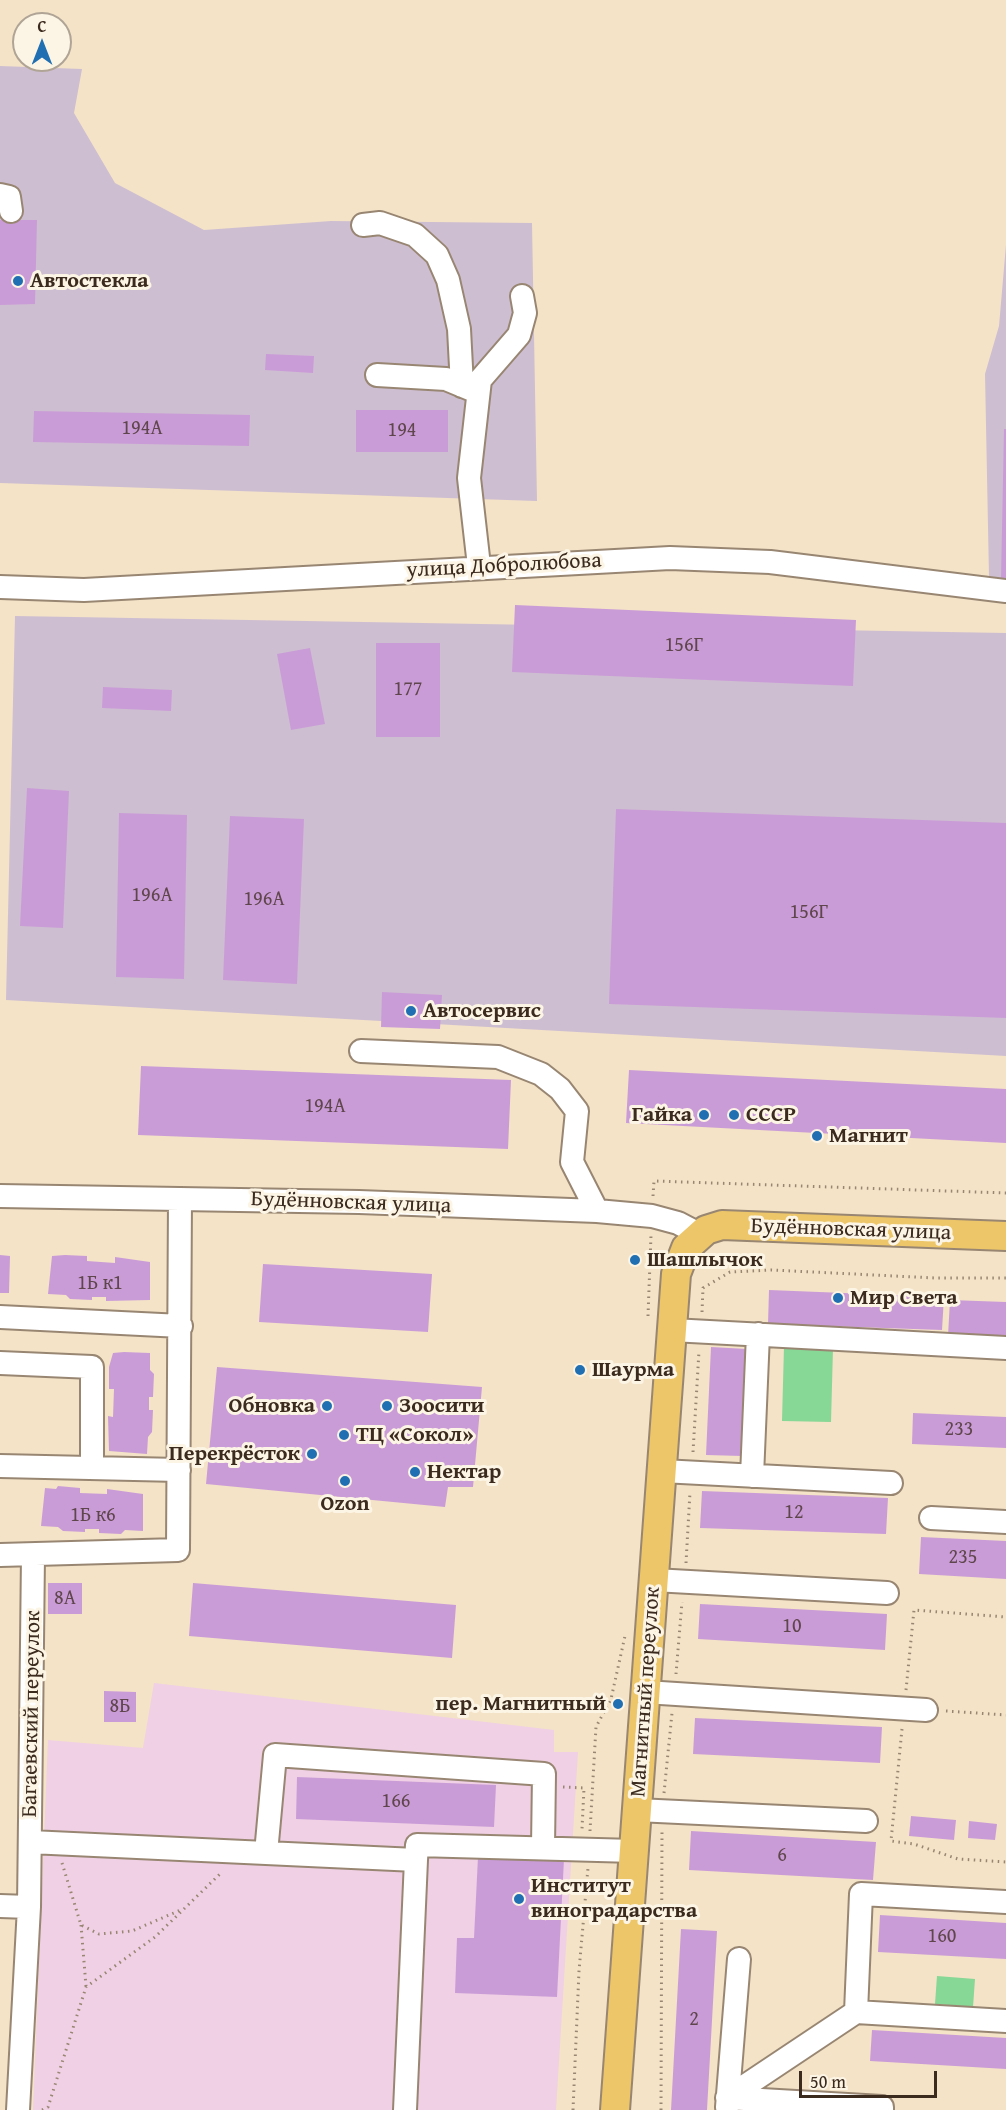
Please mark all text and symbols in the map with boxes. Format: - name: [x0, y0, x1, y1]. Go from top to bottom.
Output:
- north arrow: [12, 12, 72, 72]
- text: С: [37, 14, 47, 38]
- place label: Автостекла: [30, 268, 149, 294]
- marker: Автостекла: [11, 274, 25, 288]
- house number: 194А: [121, 417, 163, 441]
- house number: 194: [388, 419, 416, 443]
- street label: улица Добролюбова: [406, 548, 602, 584]
- house number: 156Г: [665, 634, 703, 658]
- house number: 177: [394, 678, 422, 702]
- house number: 196А: [131, 884, 173, 908]
- house number: 196А: [243, 888, 285, 912]
- house number: 156Г: [790, 901, 828, 925]
- place label: Автосервис: [423, 998, 541, 1024]
- marker: Автосервис: [404, 1004, 418, 1018]
- house number: 194А: [304, 1095, 346, 1119]
- place label: Гайка: [632, 1102, 692, 1128]
- place label: СССР: [746, 1102, 796, 1128]
- marker: Гайка: [697, 1108, 711, 1122]
- marker: СССР: [727, 1108, 741, 1122]
- place label: Магнит: [829, 1123, 908, 1149]
- marker: Магнит: [810, 1129, 824, 1143]
- street label: Будённовская улица: [250, 1186, 452, 1220]
- street label: Будённовская улица: [750, 1213, 952, 1247]
- place label: Шашлычок: [647, 1247, 763, 1273]
- marker: Шашлычок: [628, 1253, 642, 1267]
- house number: 1Б к1: [77, 1272, 123, 1296]
- place label: Мир Света: [850, 1285, 957, 1311]
- marker: Мир Света: [831, 1291, 845, 1305]
- place label: Шаурма: [592, 1357, 674, 1383]
- marker: Шаурма: [573, 1363, 587, 1377]
- place label: Обновка: [229, 1393, 315, 1419]
- place label: Зоосити: [399, 1393, 484, 1419]
- marker: Обновка: [320, 1399, 334, 1413]
- marker: Зоосити: [380, 1399, 394, 1413]
- house number: 233: [945, 1418, 973, 1442]
- place label: ТЦ «Сокол»: [356, 1422, 473, 1448]
- marker: ТЦ «Сокол»: [337, 1428, 351, 1442]
- place label: Перекрёсток: [169, 1441, 300, 1467]
- marker: Перекрёсток: [305, 1447, 319, 1461]
- place label: Нектар: [427, 1459, 501, 1485]
- marker: Нектар: [408, 1465, 422, 1479]
- marker: Ozon: [338, 1474, 352, 1488]
- place label: Ozon: [320, 1491, 370, 1517]
- house number: 12: [784, 1501, 804, 1525]
- house number: 1Б к6: [70, 1504, 116, 1528]
- house number: 235: [949, 1546, 977, 1570]
- street label: Магнитный переулок: [625, 1586, 667, 1798]
- house number: 8А: [54, 1587, 76, 1611]
- street label: Багаевский переулок: [17, 1610, 47, 1818]
- house number: 10: [782, 1615, 802, 1639]
- place label: пер. Магнитный: [436, 1691, 606, 1717]
- house number: 8Б: [110, 1695, 130, 1719]
- marker: пер. Магнитный: [611, 1697, 625, 1711]
- house number: 166: [382, 1790, 410, 1814]
- house number: 6: [777, 1844, 787, 1868]
- place label: Институт виноградарства: [531, 1873, 697, 1924]
- marker: Институт виноградарства: [512, 1892, 526, 1906]
- house number: 160: [928, 1925, 956, 1949]
- house number: 2: [689, 2008, 699, 2032]
- scale bar: [802, 2059, 940, 2097]
- text: 50 m: [810, 2068, 846, 2095]

